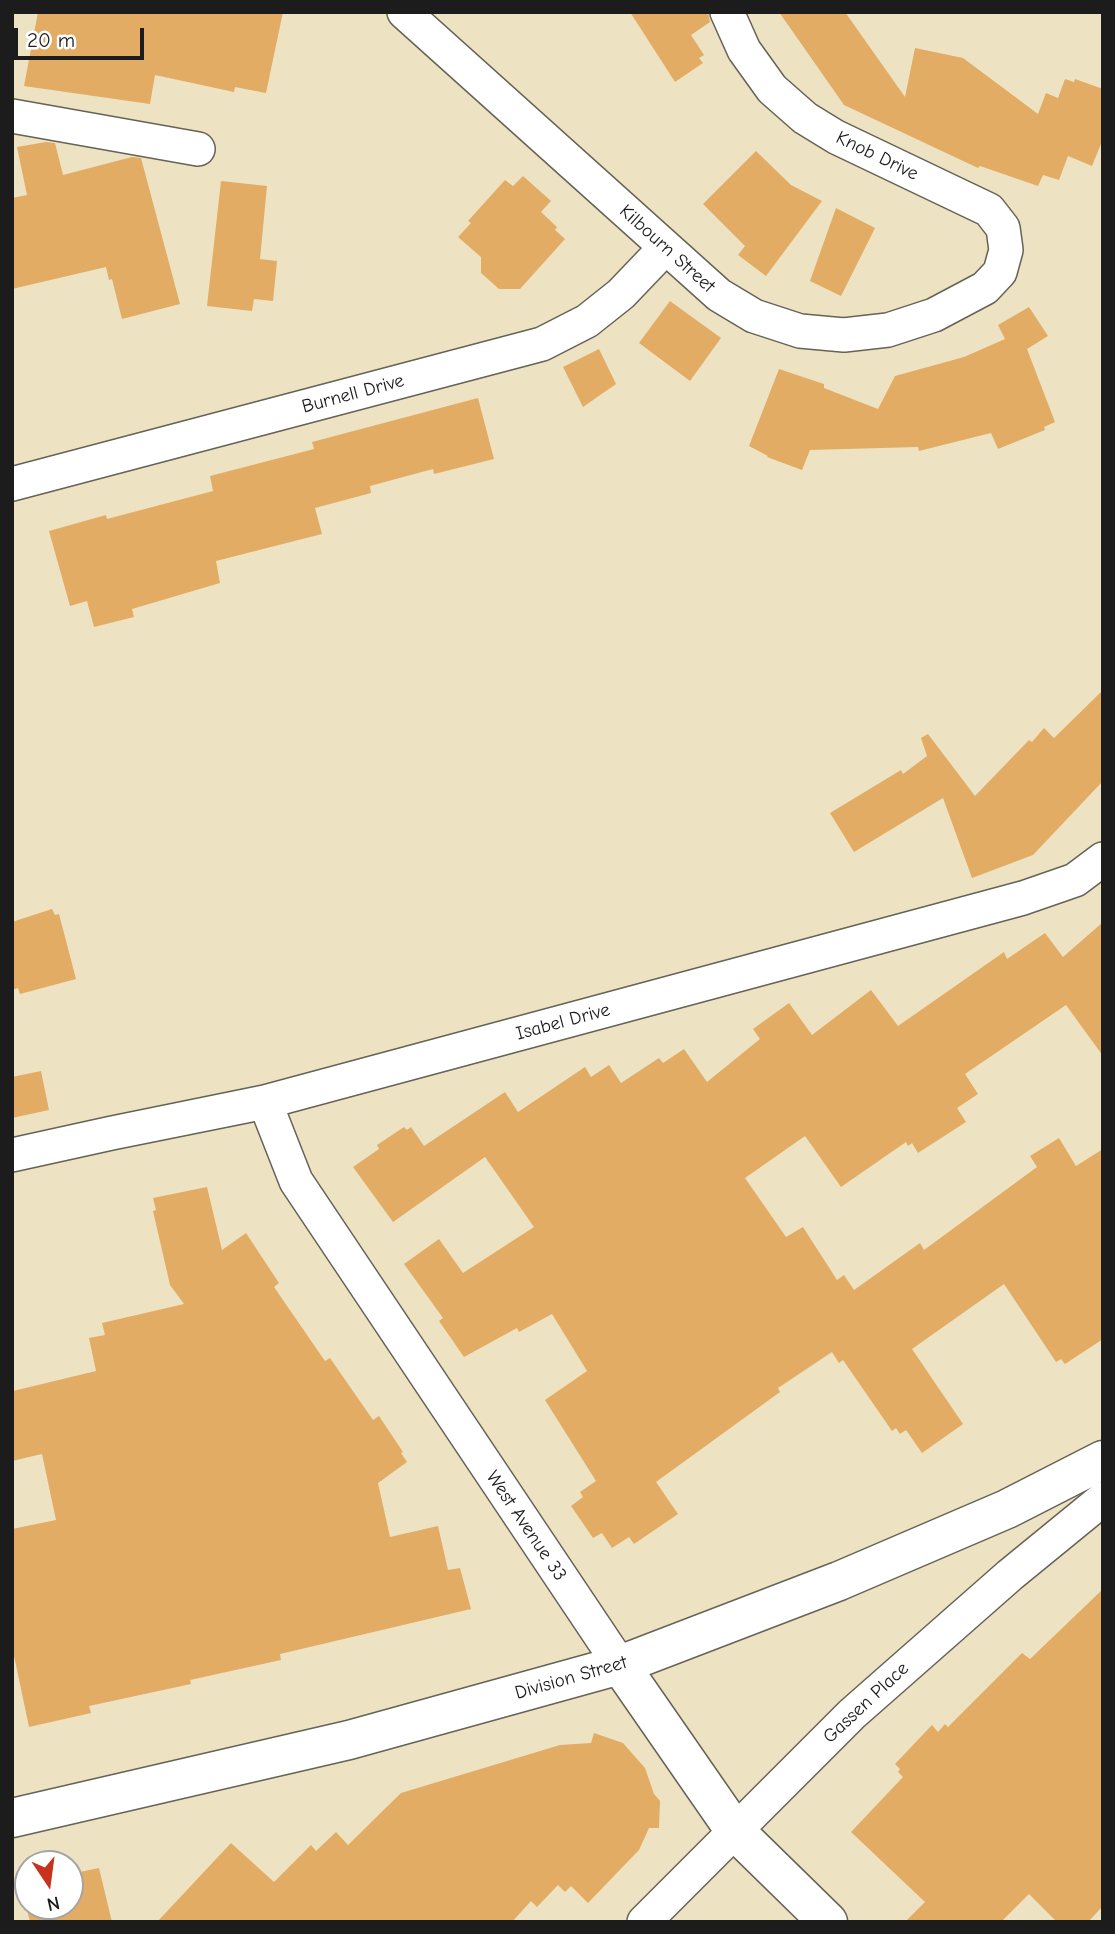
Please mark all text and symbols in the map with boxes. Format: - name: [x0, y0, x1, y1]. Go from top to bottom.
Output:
- scale bar: [18, 14, 147, 58]
- text: 20 m: [27, 28, 75, 52]
- street label: Knob Drive: [832, 126, 922, 186]
- street label: Kilbourn Street: [614, 200, 720, 298]
- street label: Burnell Drive: [300, 369, 406, 419]
- street label: Isabel Drive: [514, 999, 612, 1045]
- street label: West Avenue 33: [481, 1467, 571, 1585]
- street label: Division Street: [512, 1651, 630, 1705]
- street label: Gassen Place: [818, 1658, 914, 1748]
- north arrow: [14, 1850, 84, 1920]
- text: N: [45, 1891, 62, 1916]

